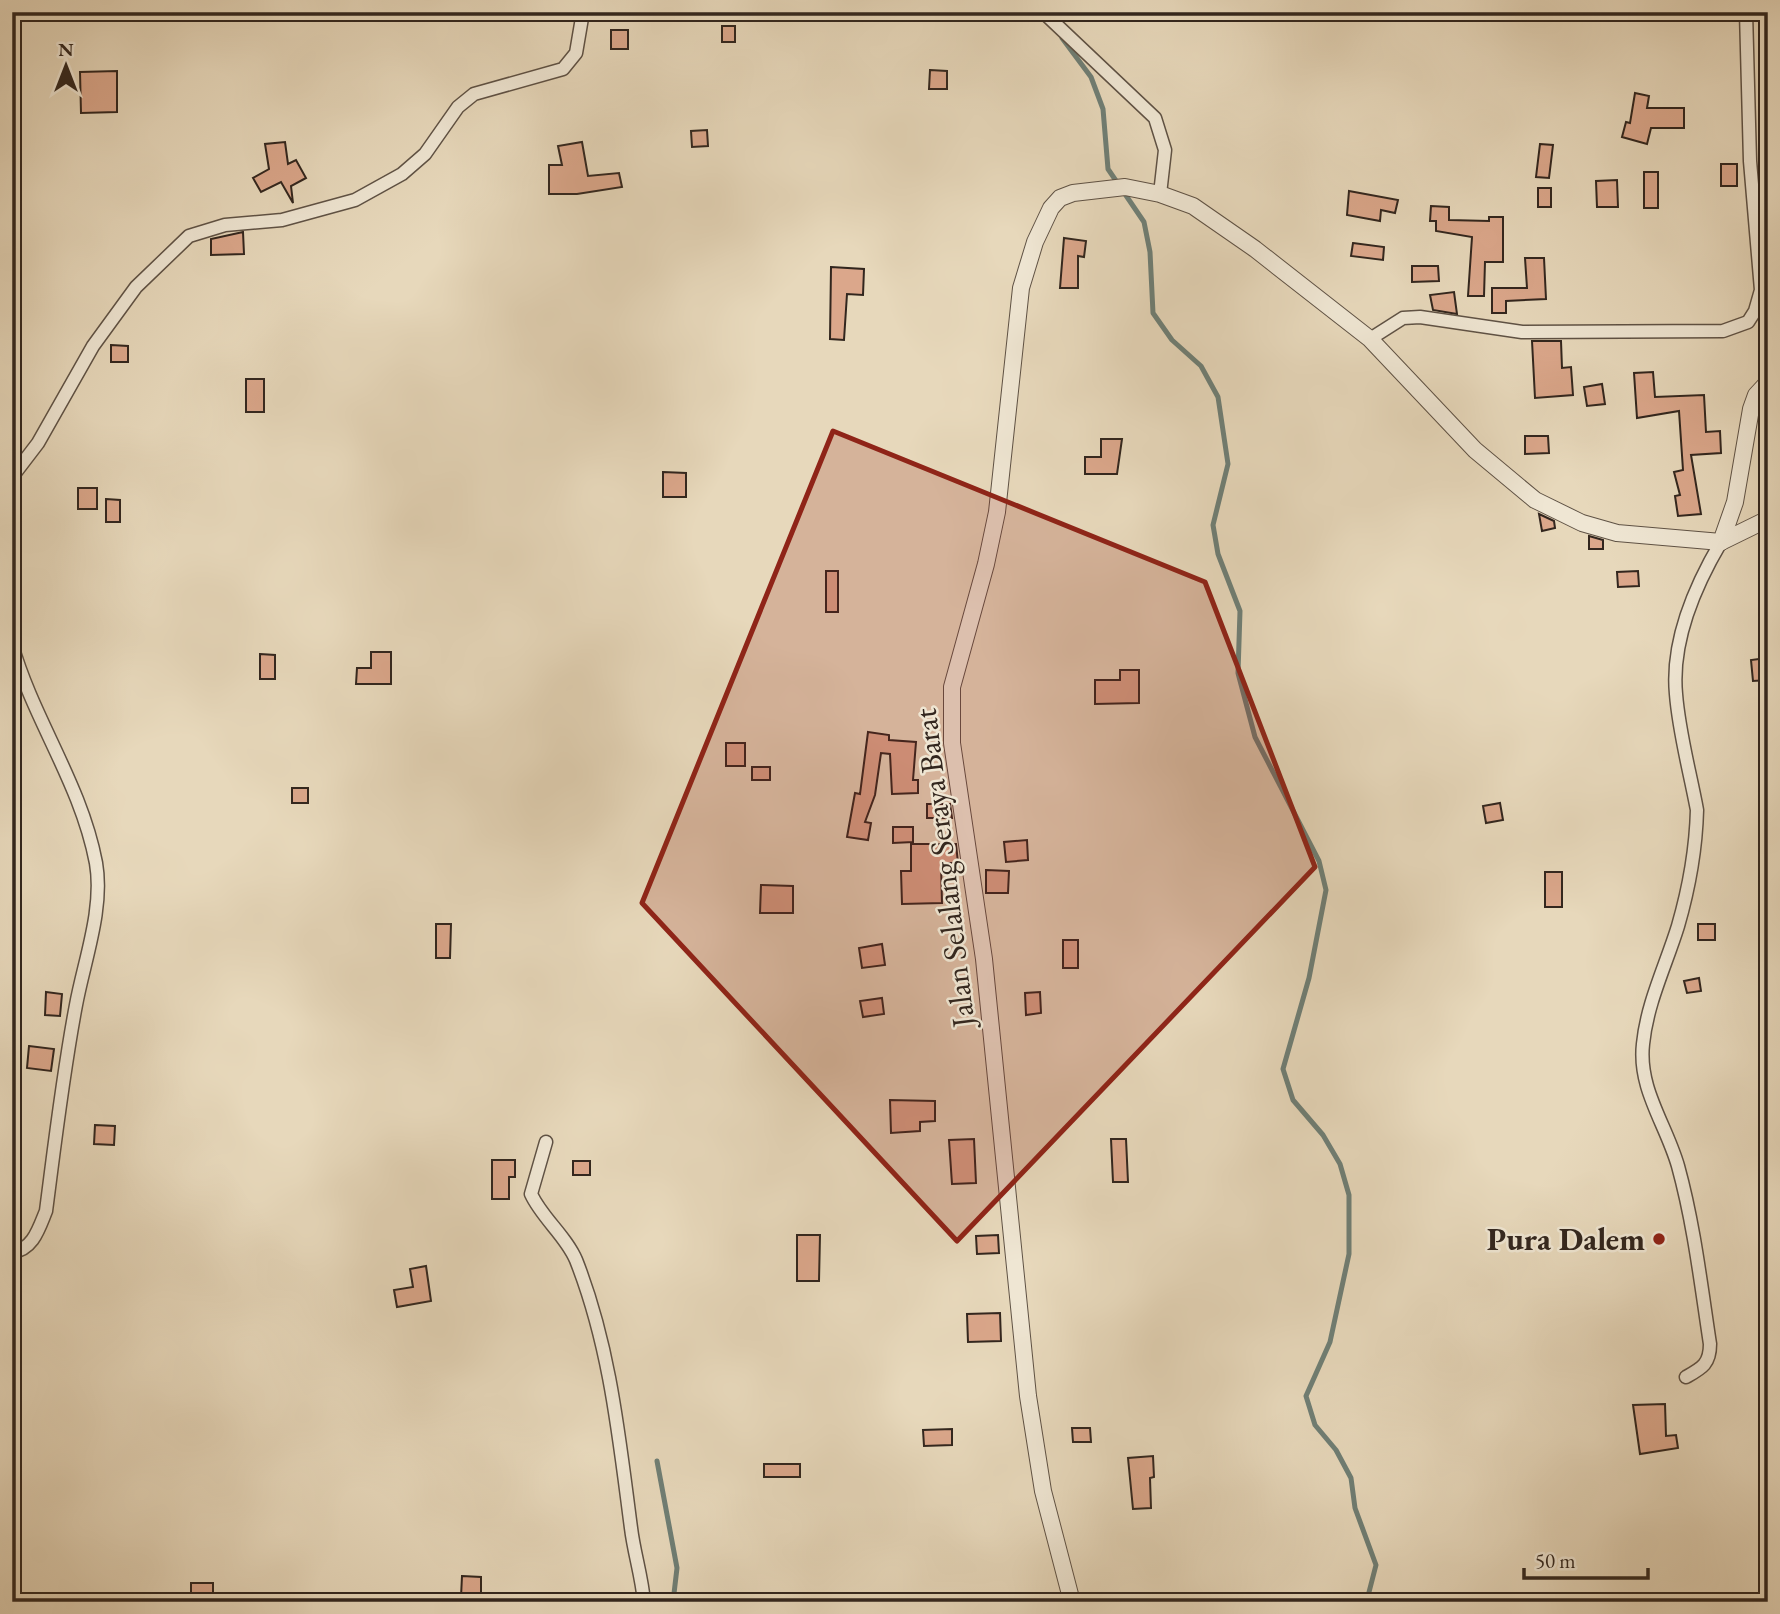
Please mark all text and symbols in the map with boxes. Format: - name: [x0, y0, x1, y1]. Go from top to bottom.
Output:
- north arrow: [32, 32, 102, 102]
- text: N: [58, 37, 74, 62]
- street label: Jalan Selalang Seraya Barat: [904, 706, 985, 1033]
- place label: Pura Dalem: [1487, 1218, 1645, 1260]
- marker: Pura Dalem: [1651, 1231, 1667, 1247]
- scale bar: [1524, 1537, 1649, 1581]
- text: 50 m: [1535, 1547, 1576, 1574]

